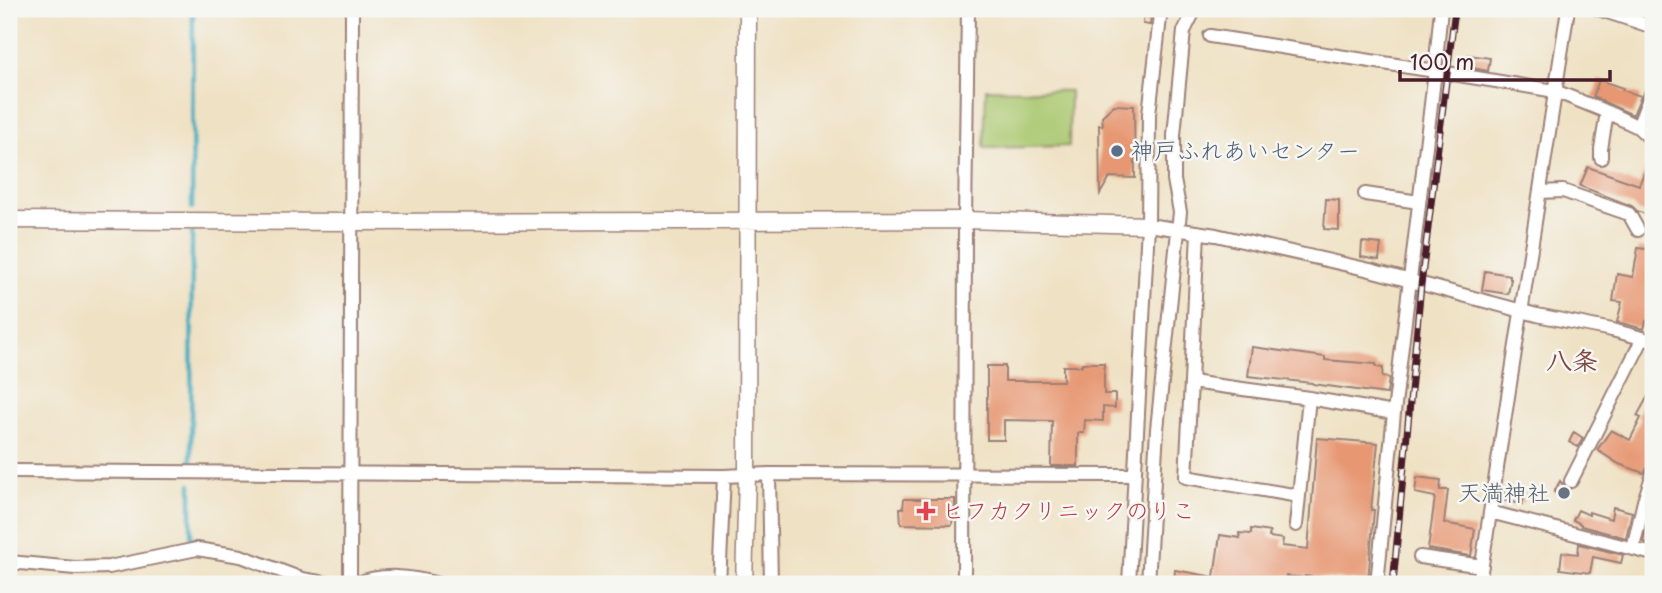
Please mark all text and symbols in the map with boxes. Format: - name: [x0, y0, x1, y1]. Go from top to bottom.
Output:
- scale bar: [1400, 38, 1610, 82]
- text: 100 m: [1410, 45, 1474, 77]
- place label: 神戸ふれあいセンター: [1131, 132, 1360, 167]
- marker: 神戸ふれあいセンター: [1109, 143, 1125, 159]
- district label: 八条: [1546, 340, 1598, 379]
- place label: 天満神社: [1458, 474, 1550, 509]
- marker: 天満神社: [1556, 485, 1572, 501]
- place label: ヒフカクリニックのりこ: [942, 492, 1195, 527]
- marker: ヒフカクリニックのりこ: [916, 501, 936, 521]

